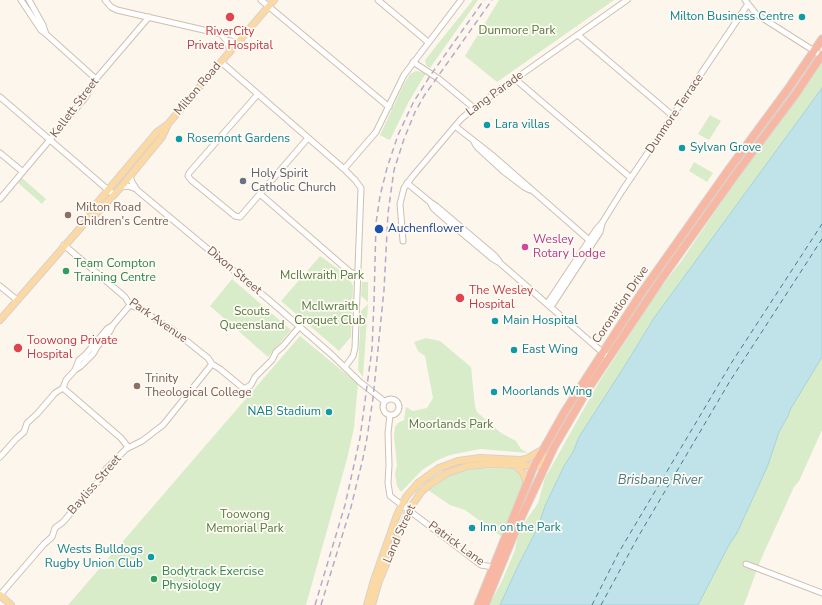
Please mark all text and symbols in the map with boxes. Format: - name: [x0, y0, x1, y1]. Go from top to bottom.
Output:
- place label: Milton Business Centre: [670, 10, 794, 24]
- marker: RiverCity Private Hospital: [224, 11, 236, 23]
- marker: Milton Business Centre: [797, 12, 807, 22]
- park label: Dunmore Park: [478, 24, 556, 38]
- place label: RiverCity Private Hospital: [187, 25, 273, 53]
- street label: Milton Road: [172, 59, 224, 119]
- street label: Lang Parade: [463, 68, 527, 120]
- street label: Dunmore Terrace: [643, 72, 707, 156]
- street label: Kellett Street: [48, 75, 102, 141]
- place label: Lara villas: [495, 118, 550, 132]
- marker: Lara villas: [482, 120, 492, 130]
- place label: Rosemont Gardens: [187, 132, 290, 146]
- marker: Rosemont Gardens: [174, 134, 184, 144]
- place label: Sylvan Grove: [690, 141, 761, 155]
- marker: Sylvan Grove: [677, 143, 687, 153]
- place label: Holy Spirit Catholic Church: [251, 167, 336, 195]
- marker: Holy Spirit Catholic Church: [238, 176, 248, 186]
- place label: Milton Road Children's Centre: [76, 201, 169, 229]
- marker: Milton Road Children's Centre: [63, 210, 73, 220]
- place label: Auchenflower: [388, 222, 464, 236]
- marker: Auchenflower: [373, 223, 385, 235]
- place label: Wesley Rotary Lodge: [533, 233, 606, 261]
- marker: Wesley Rotary Lodge: [520, 242, 530, 252]
- street label: Dixon Street: [204, 244, 264, 298]
- place label: Team Compton Training Centre: [74, 257, 156, 285]
- street label: Coronation Drive: [590, 263, 652, 347]
- marker: Team Compton Training Centre: [61, 266, 71, 276]
- park label: McIlwraith Park: [280, 269, 364, 283]
- place label: The Wesley Hospital: [469, 284, 533, 312]
- marker: The Wesley Hospital: [454, 292, 466, 304]
- street label: Park Avenue: [126, 296, 190, 346]
- park label: McIlwraith Croquet Club: [294, 300, 366, 328]
- park label: Scouts Queensland: [219, 305, 285, 333]
- place label: Main Hospital: [503, 314, 578, 328]
- marker: Main Hospital: [490, 316, 500, 326]
- place label: Toowong Private Hospital: [27, 334, 118, 362]
- marker: Toowong Private Hospital: [12, 342, 24, 354]
- place label: East Wing: [522, 343, 578, 357]
- marker: East Wing: [509, 345, 519, 355]
- place label: Trinity Theological College: [145, 372, 252, 400]
- marker: Trinity Theological College: [132, 381, 142, 391]
- place label: Moorlands Wing: [502, 385, 592, 399]
- marker: Moorlands Wing: [489, 387, 499, 397]
- place label: NAB Stadium: [247, 405, 321, 419]
- marker: NAB Stadium: [324, 407, 334, 417]
- park label: Moorlands Park: [409, 418, 493, 432]
- street label: Bayliss Street: [65, 452, 125, 518]
- water label: Brisbane River: [618, 473, 702, 489]
- street label: Land Street: [381, 503, 419, 565]
- park label: Toowong Memorial Park: [206, 508, 284, 536]
- street label: Patrick Lane: [425, 519, 487, 569]
- place label: Inn on the Park: [480, 521, 561, 535]
- marker: Inn on the Park: [467, 523, 477, 533]
- place label: Wests Bulldogs Rugby Union Club: [45, 543, 143, 571]
- marker: Wests Bulldogs Rugby Union Club: [146, 552, 156, 562]
- place label: Bodytrack Exercise Physiology: [162, 565, 264, 593]
- marker: Bodytrack Exercise Physiology: [149, 574, 159, 584]

